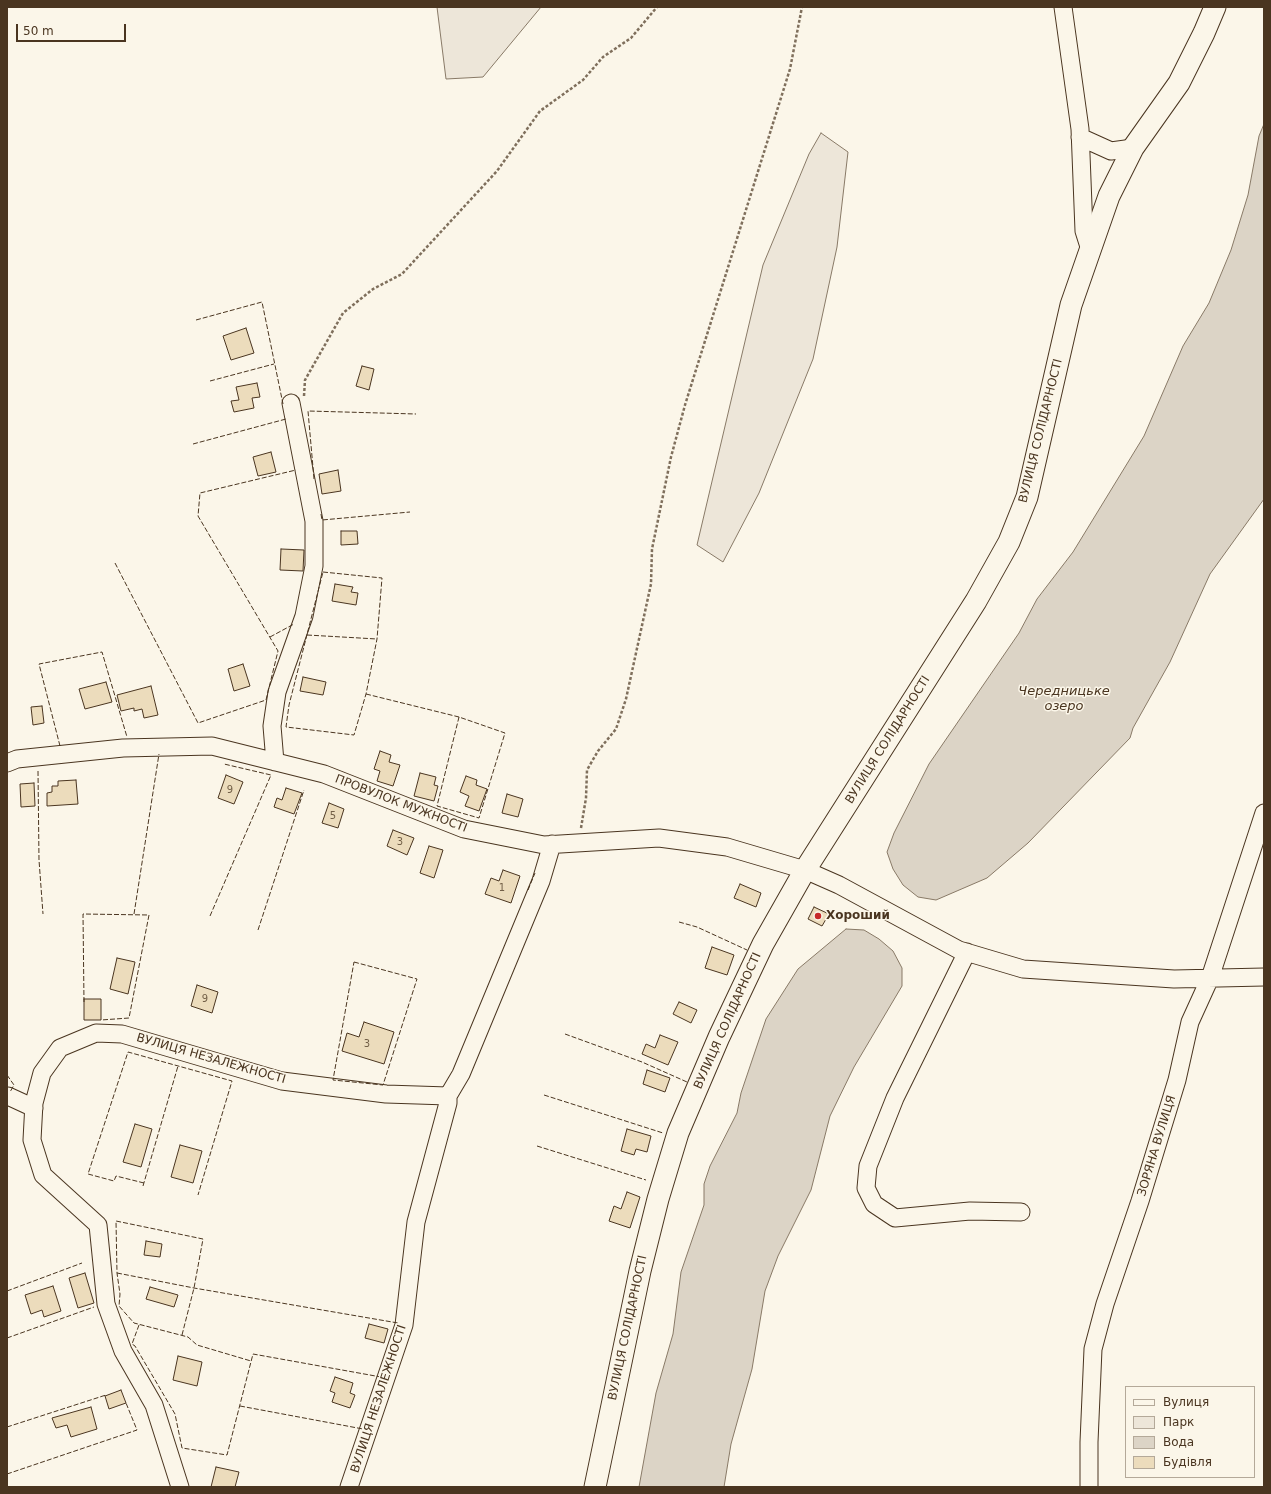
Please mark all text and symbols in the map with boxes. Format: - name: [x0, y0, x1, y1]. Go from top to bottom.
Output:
- scale bar: [18, 16, 128, 42]
- text: 50 m: [23, 24, 54, 38]
- street label: ВУЛИЦЯ СОЛІДАРНОСТІ: [1016, 357, 1066, 505]
- street label: ВУЛИЦЯ СОЛІДАРНОСТІ: [843, 673, 933, 807]
- water label: Чередницьке озеро: [1018, 684, 1110, 715]
- street label: ПРОВУЛОК МУЖНОСТІ: [333, 772, 469, 836]
- house number: 9: [227, 784, 233, 796]
- house number: 5: [330, 810, 336, 822]
- house number: 3: [397, 836, 403, 848]
- house number: 1: [499, 882, 505, 894]
- place label: Хороший: [826, 909, 890, 923]
- marker: Хороший: [813, 911, 823, 921]
- street label: ВУЛИЦЯ СОЛІДАРНОСТІ: [691, 950, 765, 1092]
- house number: 9: [202, 993, 208, 1005]
- street label: ВУЛИЦЯ НЕЗАЛЕЖНОСТІ: [135, 1031, 287, 1087]
- house number: 3: [364, 1038, 370, 1050]
- street label: ЗОРЯНА ВУЛИЦЯ: [1135, 1094, 1179, 1198]
- street label: ВУЛИЦЯ СОЛІДАРНОСТІ: [606, 1254, 650, 1402]
- street label: ВУЛИЦЯ НЕЗАЛЕЖНОСТІ: [348, 1323, 410, 1475]
- legend: [1125, 1386, 1255, 1478]
- text: Вулиця: [1163, 1395, 1209, 1409]
- text: Парк: [1163, 1415, 1194, 1429]
- text: Вода: [1163, 1435, 1194, 1449]
- text: Будівля: [1163, 1455, 1212, 1469]

